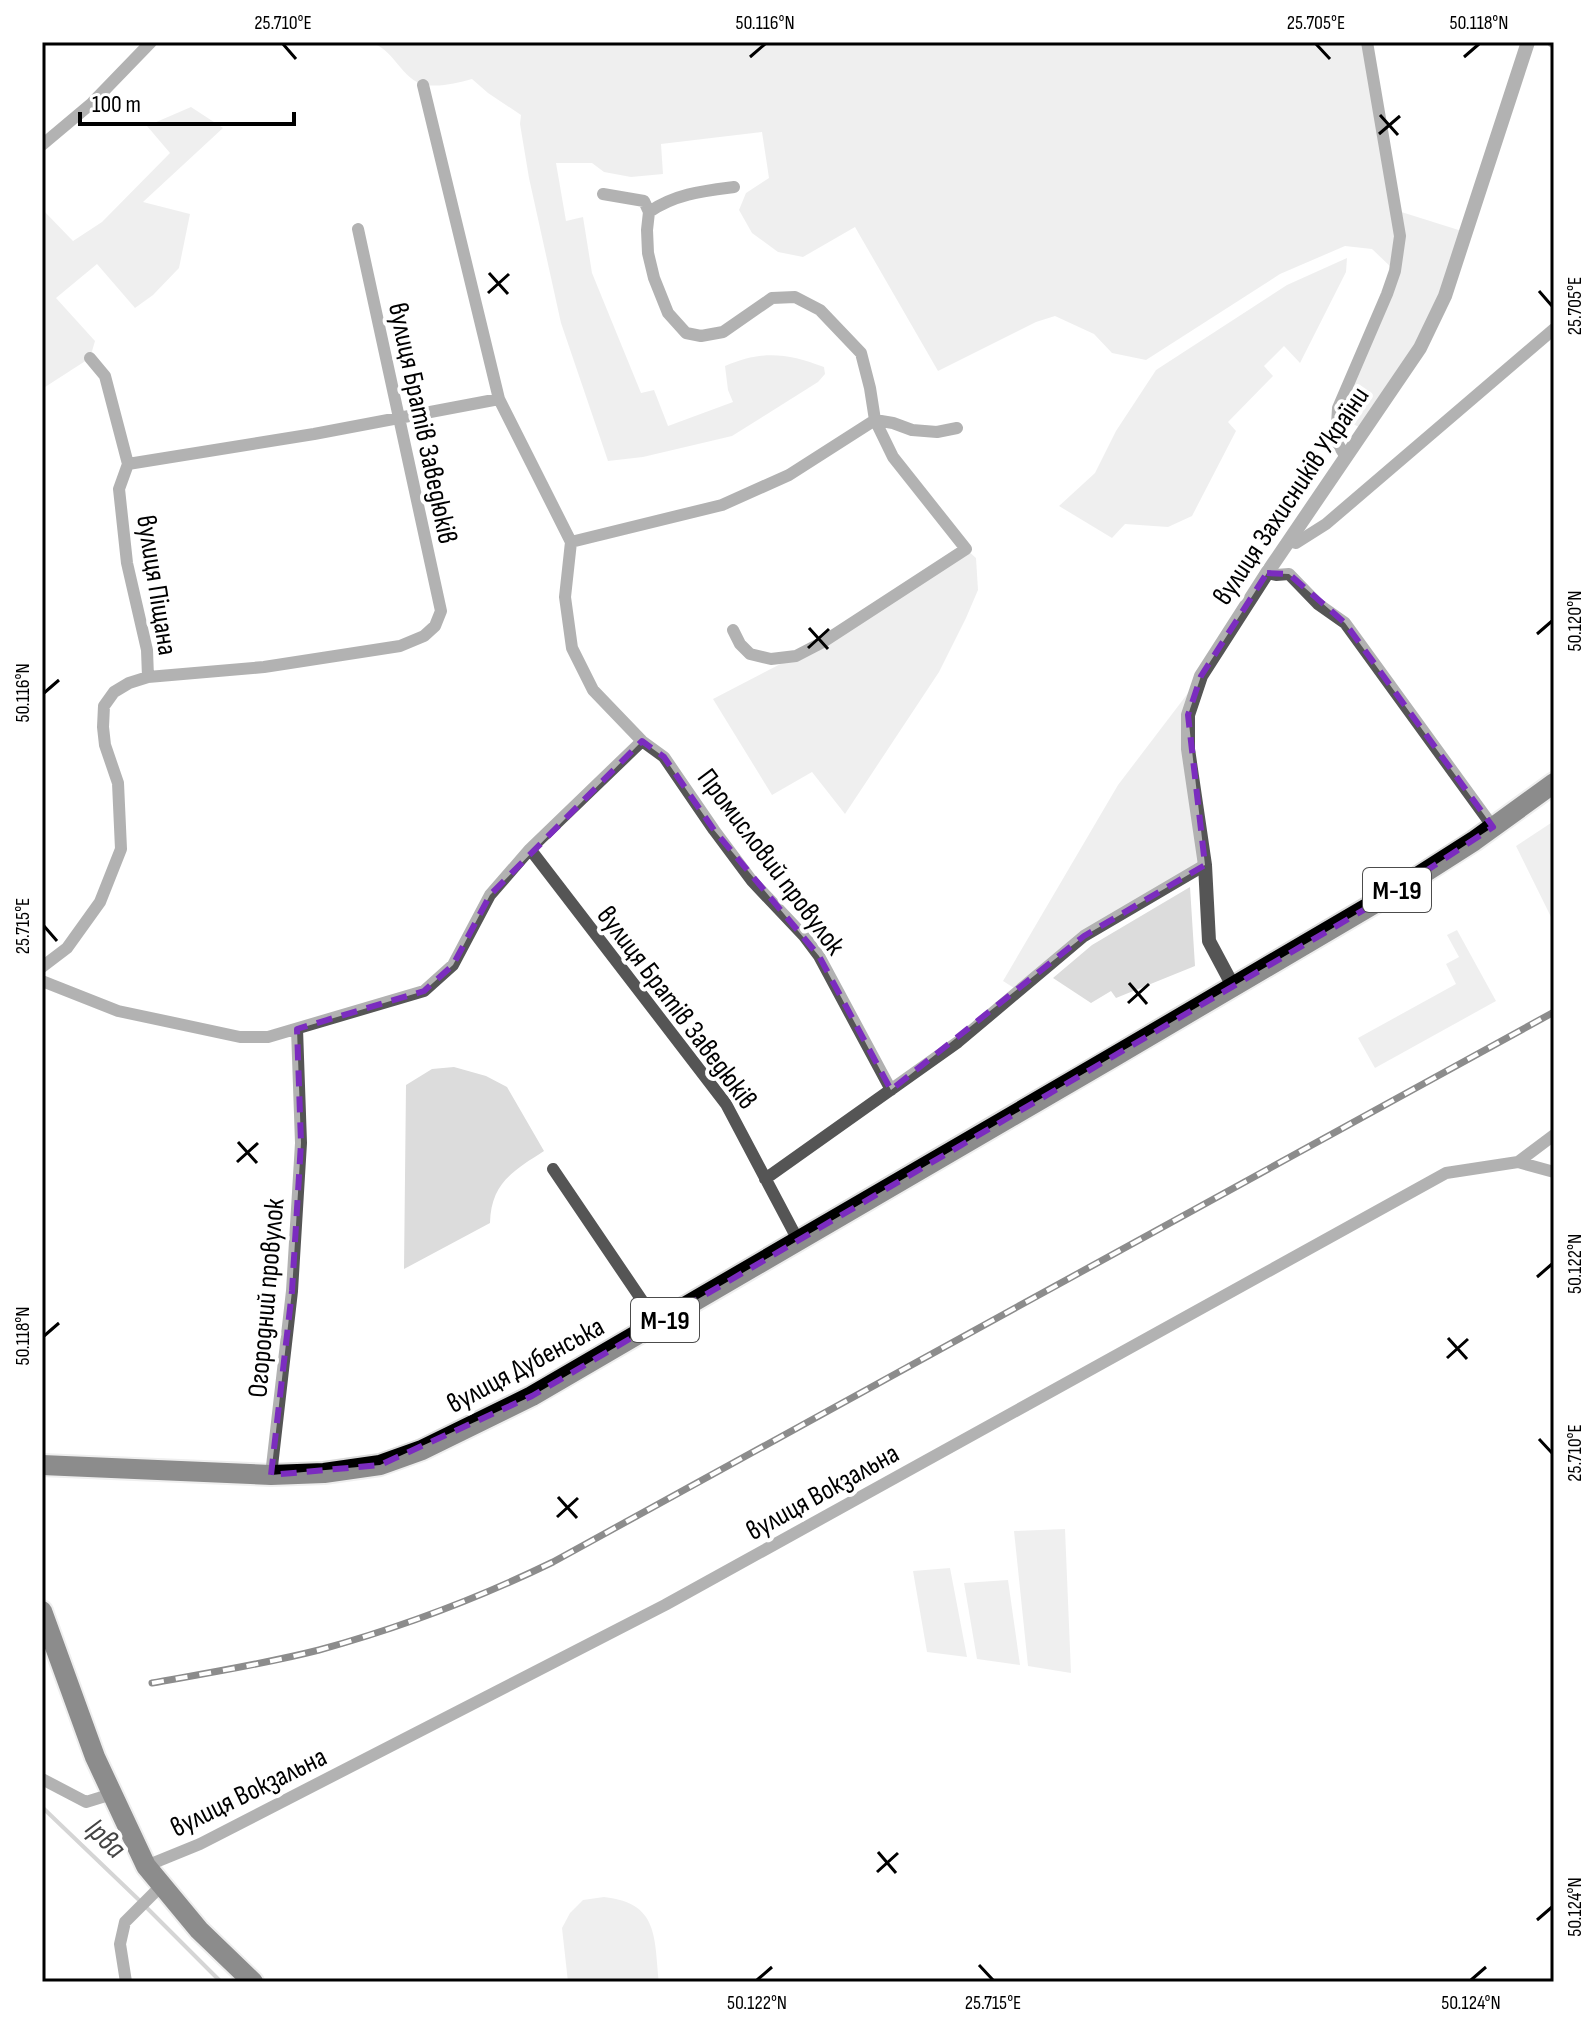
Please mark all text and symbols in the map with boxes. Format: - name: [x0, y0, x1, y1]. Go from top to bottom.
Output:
- text: 25.710°E: [254, 11, 312, 35]
- text: 50.116°N: [735, 11, 795, 35]
- text: 25.705°E: [1287, 11, 1345, 35]
- text: 50.118°N: [1450, 11, 1508, 35]
- scale bar: [80, 76, 294, 126]
- text: 100 m: [92, 90, 141, 119]
- text: 25.705°E: [1563, 277, 1587, 335]
- street label: вулиця Братів Заведюків: [381, 300, 464, 547]
- street label: вулиця Захисників України: [1206, 381, 1376, 611]
- street label: вулиця Піщана: [129, 513, 184, 658]
- text: 50.120°N: [1563, 591, 1587, 651]
- text: 50.116°N: [11, 663, 35, 723]
- street label: Промисловий провулок: [690, 762, 852, 962]
- road number: М-19: [1363, 868, 1431, 912]
- text: 25.715°E: [11, 898, 35, 954]
- street label: вулиця Братів Заведюків: [590, 900, 764, 1116]
- street label: Огородний провулок: [241, 1197, 292, 1399]
- text: 50.122°N: [1563, 1234, 1587, 1294]
- road number: М-19: [631, 1298, 699, 1342]
- text: 50.118°N: [11, 1307, 35, 1365]
- street label: вулиця Дубенська: [442, 1310, 610, 1420]
- text: 25.710°E: [1563, 1424, 1587, 1482]
- street label: вулиця Вокзальна: [741, 1437, 905, 1548]
- street label: вулиця Вокзальна: [165, 1740, 332, 1844]
- water label: Ірва: [78, 1811, 133, 1866]
- text: 50.124°N: [1563, 1877, 1587, 1937]
- text: 50.122°N: [727, 1991, 787, 2015]
- text: 25.715°E: [965, 1991, 1021, 2015]
- text: 50.124°N: [1441, 1991, 1501, 2015]

